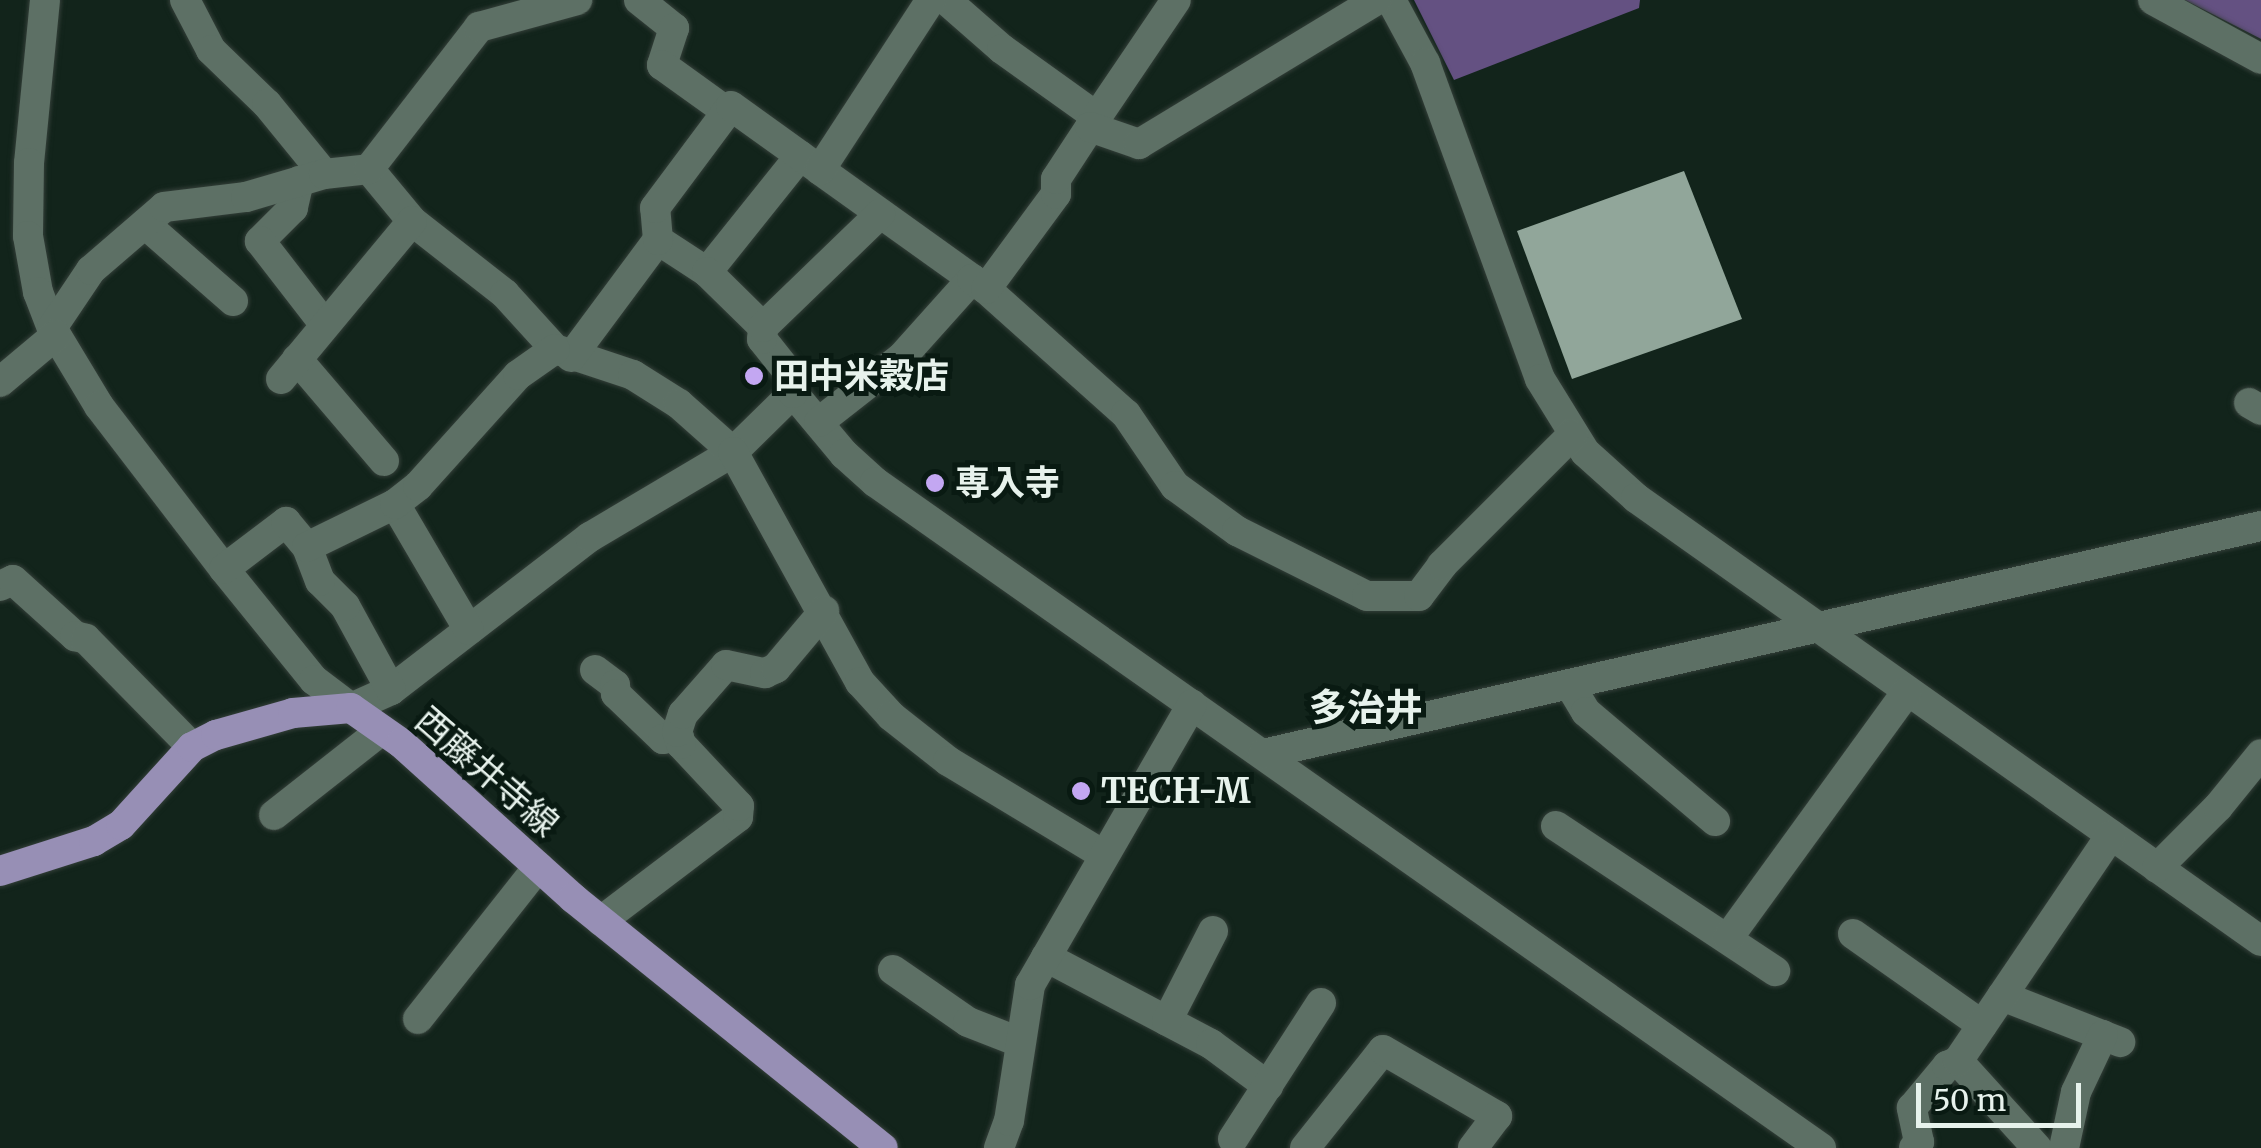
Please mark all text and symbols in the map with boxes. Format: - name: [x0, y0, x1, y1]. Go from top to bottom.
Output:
- place label: 田中米穀店: [774, 355, 949, 397]
- marker: 田中米穀店: [743, 365, 765, 387]
- place label: 専入寺: [955, 462, 1060, 504]
- marker: 専入寺: [924, 472, 946, 494]
- district label: 多治井: [1309, 685, 1423, 731]
- street label: 西藤井寺線: [407, 699, 567, 845]
- place label: TECH-M: [1101, 770, 1251, 812]
- marker: TECH-M: [1070, 780, 1092, 802]
- scale bar: [1921, 1063, 2086, 1125]
- text: 50 m: [1933, 1081, 2006, 1119]

